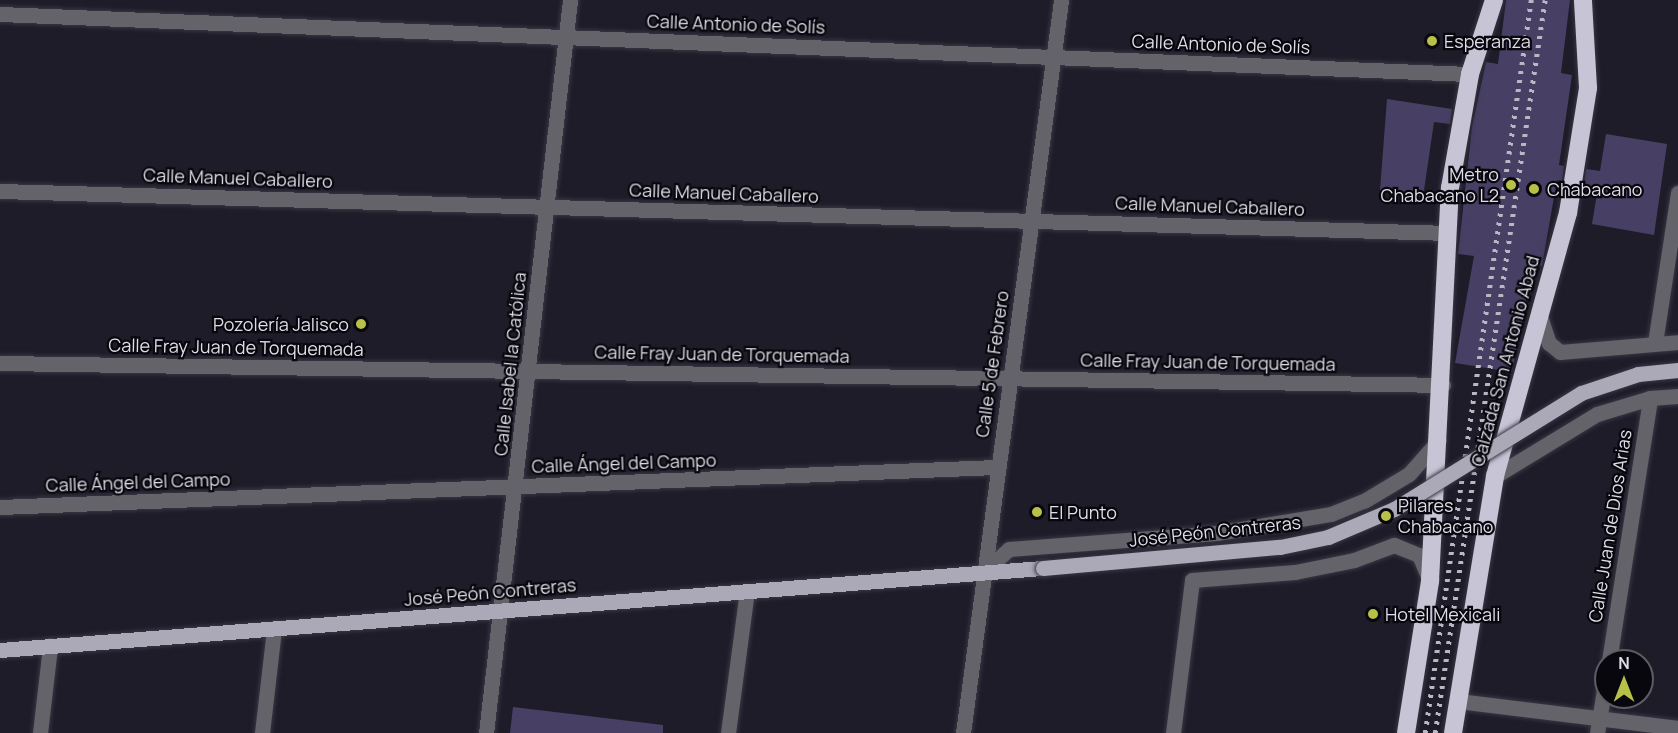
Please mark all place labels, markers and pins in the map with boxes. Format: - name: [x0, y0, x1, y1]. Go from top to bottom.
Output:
- place label: Esperanza: [1444, 30, 1531, 52]
- marker: Esperanza: [1425, 34, 1439, 48]
- place label: Metro Chabacano L2: [1381, 164, 1499, 207]
- marker: Metro Chabacano L2: [1504, 178, 1518, 192]
- place label: Chabacano: [1547, 178, 1642, 200]
- marker: Chabacano: [1525, 180, 1543, 198]
- place label: Pozolería Jalisco: [213, 313, 349, 335]
- marker: Pozolería Jalisco: [354, 317, 368, 331]
- place label: Pilares Chabacano: [1398, 495, 1493, 538]
- place label: El Punto: [1049, 501, 1117, 523]
- marker: El Punto: [1030, 505, 1044, 519]
- marker: Pilares Chabacano: [1379, 509, 1393, 523]
- place label: Hotel Mexicali: [1385, 603, 1500, 625]
- marker: Hotel Mexicali: [1366, 607, 1380, 621]

